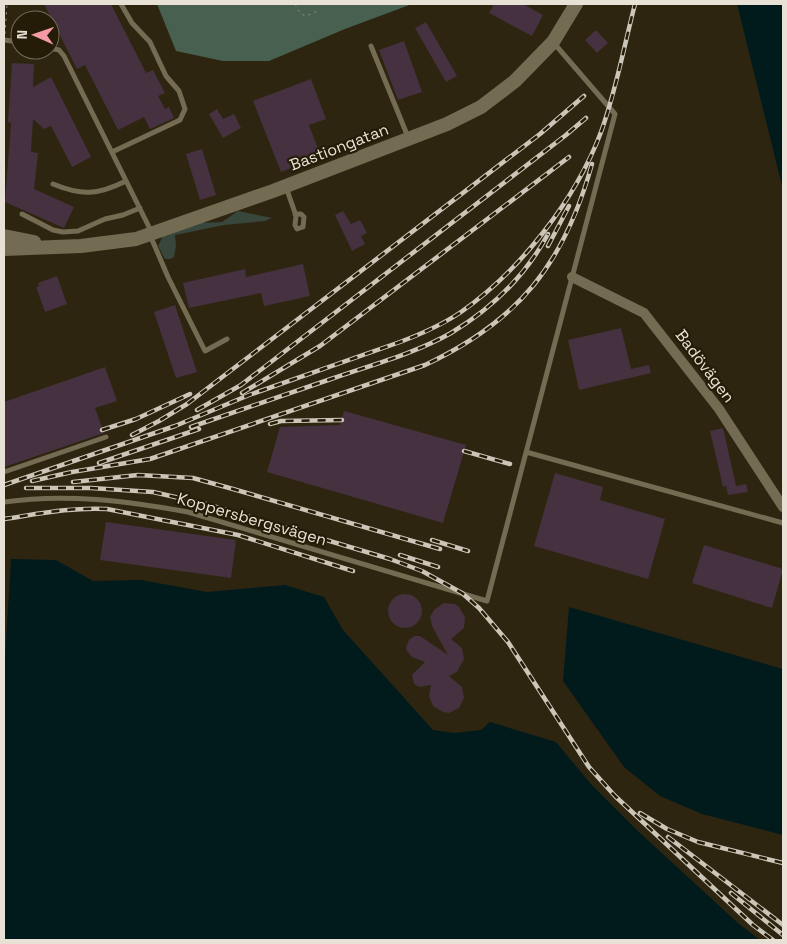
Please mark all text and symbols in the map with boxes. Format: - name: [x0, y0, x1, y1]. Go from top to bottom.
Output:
- north arrow: [10, 10, 60, 60]
- text: N: [13, 30, 31, 40]
- street label: Bastiongatan: [287, 119, 391, 175]
- street label: Badövägen: [671, 325, 739, 407]
- street label: Koppersbergsvägen: [175, 488, 329, 550]

